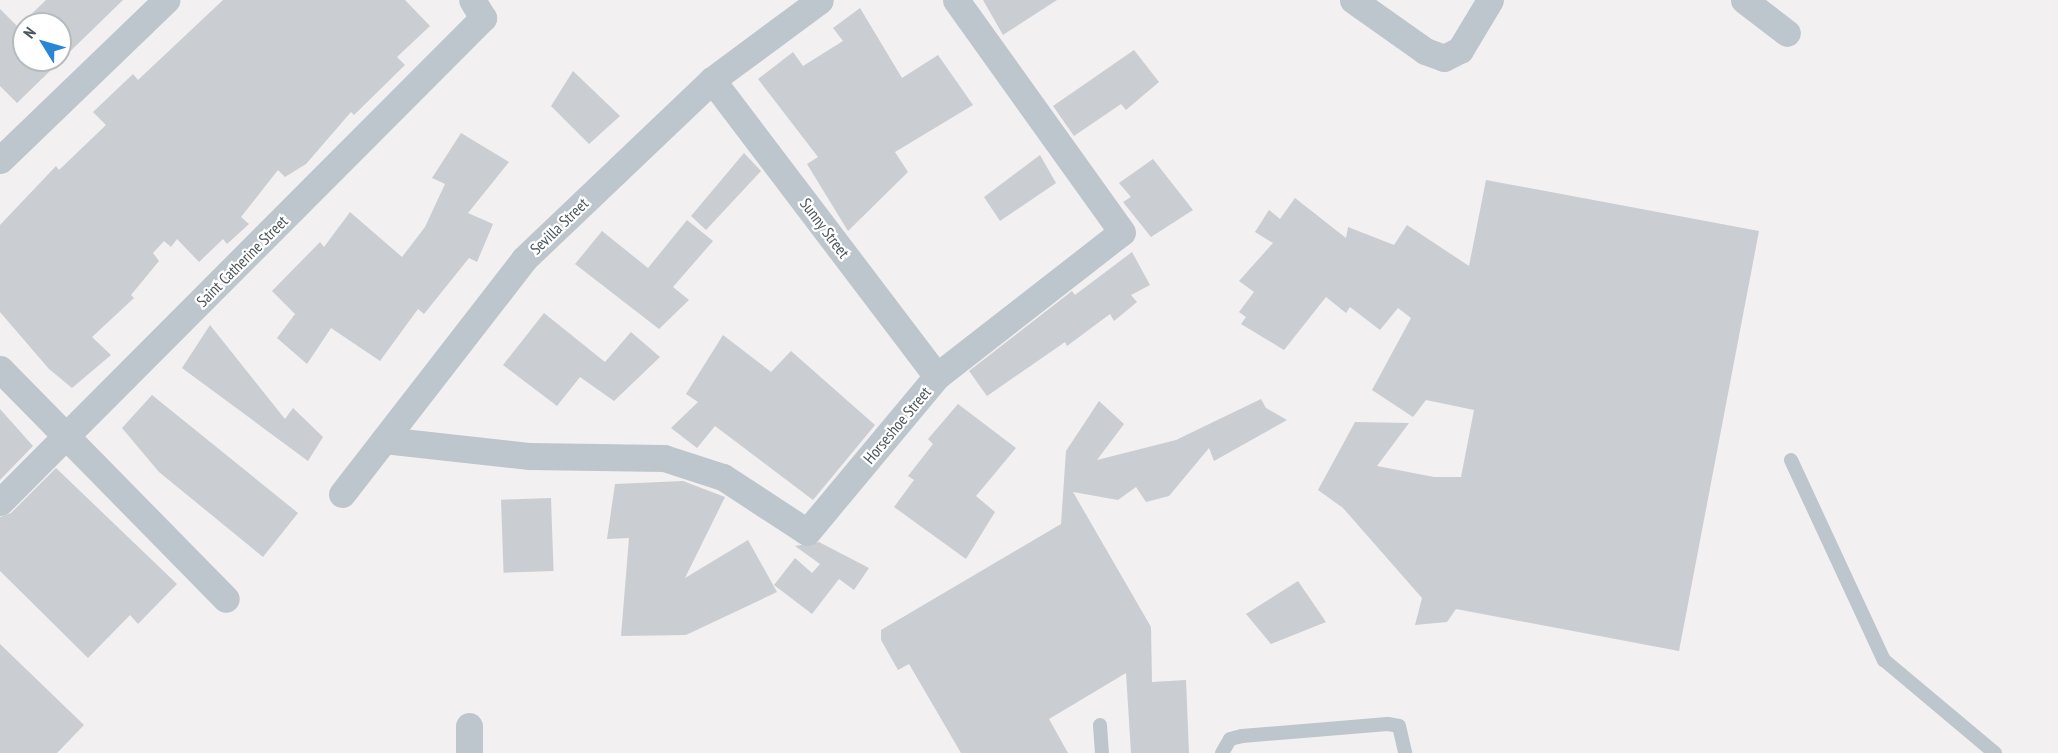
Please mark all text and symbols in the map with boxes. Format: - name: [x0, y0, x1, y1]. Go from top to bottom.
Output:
- north arrow: [12, 12, 72, 72]
- text: N: [19, 23, 40, 42]
- street label: Sevilla Street: [526, 194, 592, 258]
- street label: Sunny Street: [796, 194, 854, 262]
- street label: Saint Catherine Street: [192, 211, 292, 311]
- street label: Horseshoe Street: [859, 383, 935, 467]

